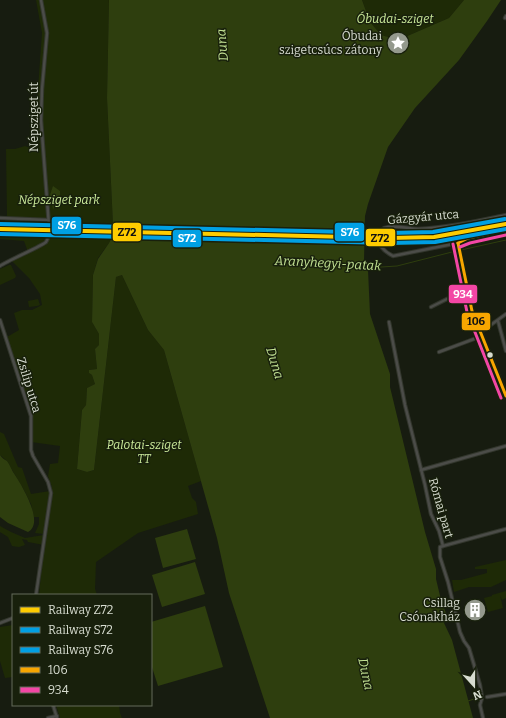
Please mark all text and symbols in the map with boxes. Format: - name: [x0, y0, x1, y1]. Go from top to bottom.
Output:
- park label: Óbudai-sziget: [357, 11, 434, 26]
- water label: Duna: [213, 28, 231, 62]
- place label: Óbudai szigetcsúcs zátony: [279, 28, 383, 57]
- place icon: Óbudai szigetcsúcs zátony: [385, 30, 411, 56]
- street label: Népsziget út: [27, 81, 41, 152]
- park label: Népsziget park: [18, 193, 100, 207]
- street label: Gázgyár utca: [386, 207, 460, 227]
- line badge: S76: [51, 216, 82, 235]
- text: S76: [58, 219, 77, 232]
- line badge: Z72: [112, 222, 142, 242]
- line badge: S76: [334, 222, 365, 242]
- text: Z72: [118, 226, 136, 239]
- text: S76: [341, 226, 360, 239]
- line badge: Z72: [365, 228, 396, 247]
- line badge: S72: [172, 229, 202, 248]
- text: S72: [178, 232, 196, 245]
- text: Z72: [371, 232, 389, 245]
- water label: Aranyhegyi-patak: [273, 253, 382, 273]
- line badge: 934: [448, 284, 478, 304]
- text: 934: [453, 288, 473, 301]
- line badge: 106: [461, 312, 491, 331]
- text: 106: [467, 315, 486, 328]
- water label: Duna: [263, 345, 287, 381]
- unlabelled marker: [485, 350, 495, 360]
- street label: Zsilip utca: [14, 356, 44, 415]
- park label: Palotai-sziget TT: [107, 438, 182, 466]
- street label: Római part: [426, 476, 456, 540]
- legend: [12, 594, 152, 706]
- place label: Csillag Csónakház: [399, 596, 460, 624]
- building icon: Csillag Csónakház: [462, 597, 488, 623]
- text: Railway Z72: [48, 603, 113, 617]
- text: Railway S72: [48, 623, 113, 637]
- text: Railway S76: [48, 643, 113, 657]
- water label: Duna: [355, 657, 377, 691]
- text: 106: [48, 663, 68, 677]
- north arrow: [454, 666, 494, 706]
- text: 934: [48, 683, 69, 697]
- text: N: [471, 687, 484, 703]

